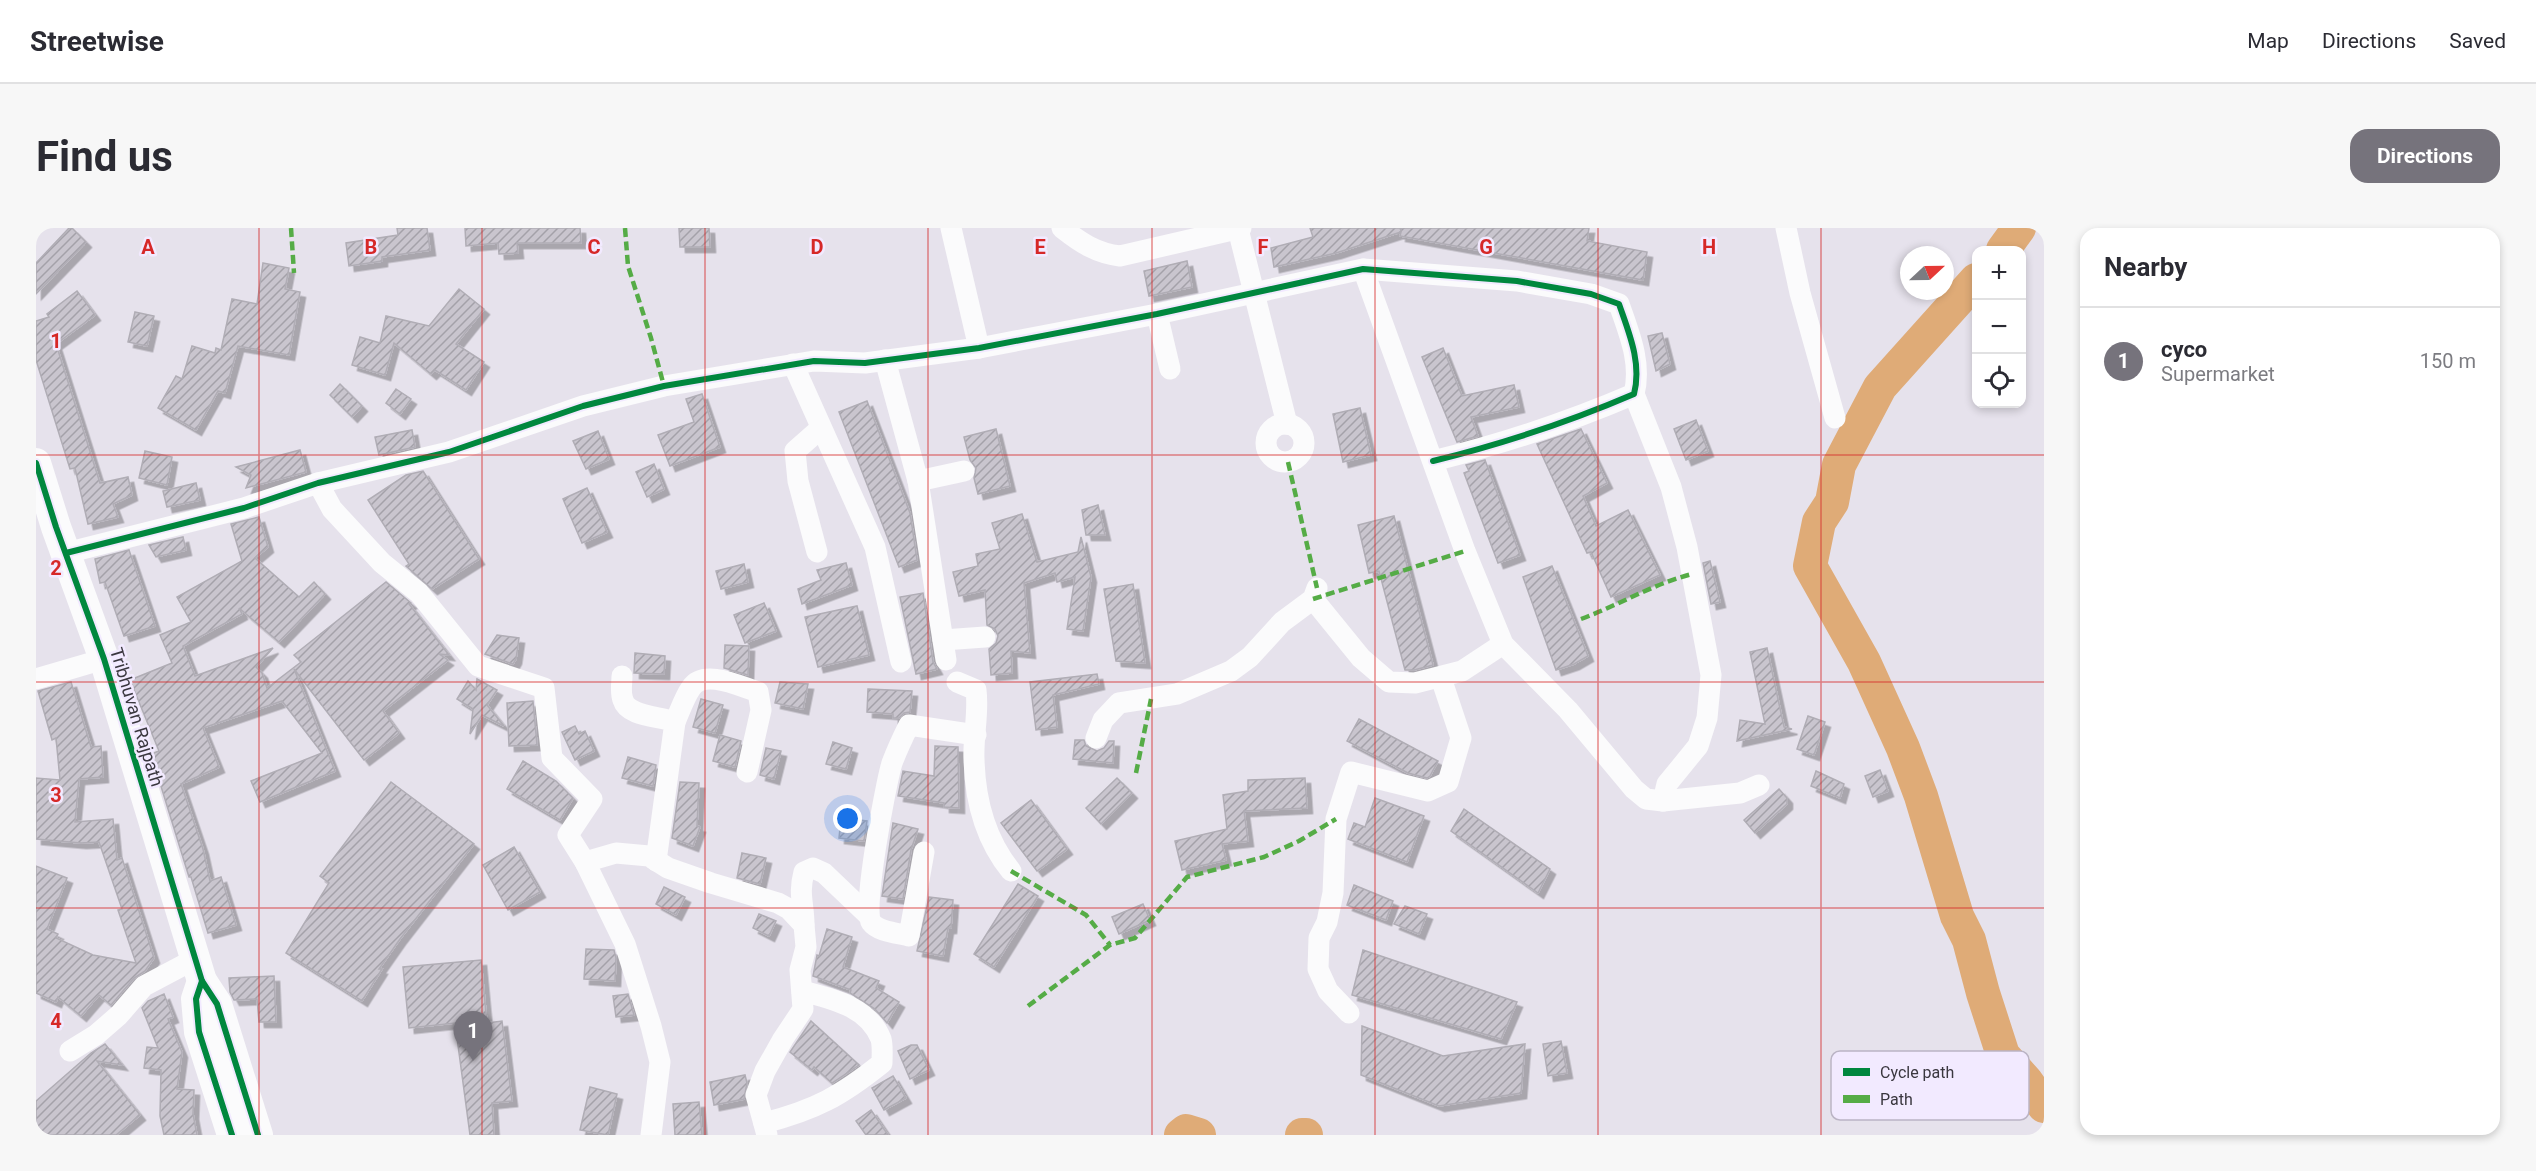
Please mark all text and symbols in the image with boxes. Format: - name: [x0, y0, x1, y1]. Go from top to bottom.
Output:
- text: Streetwise: [30, 25, 164, 58]
- text: Map: [2247, 29, 2289, 53]
- text: Directions: [2322, 29, 2416, 53]
- text: Saved: [2449, 29, 2506, 53]
- button: Directions: [2350, 129, 2500, 183]
- text: Find us: [36, 132, 173, 181]
- text: A: [141, 235, 155, 259]
- text: B: [365, 235, 377, 259]
- text: C: [587, 235, 601, 259]
- text: D: [811, 235, 824, 259]
- text: E: [1034, 235, 1046, 259]
- text: F: [1258, 235, 1269, 259]
- text: G: [1479, 235, 1493, 259]
- text: H: [1702, 235, 1716, 259]
- north arrow: [1900, 246, 1954, 300]
- map controls: [1972, 246, 2026, 408]
- button: +: [1972, 246, 2026, 300]
- text: Nearby: [2104, 252, 2187, 282]
- button: −: [1972, 300, 2026, 354]
- text: 1: [50, 329, 62, 353]
- text: cyco: [2161, 337, 2207, 362]
- text: 1: [2118, 349, 2129, 373]
- text: 150 m: [2420, 349, 2476, 373]
- button: locate: [1972, 354, 2026, 408]
- text: Supermarket: [2161, 362, 2275, 386]
- text: 2: [50, 556, 62, 580]
- street label: Tribhuvan Rajpath: [106, 645, 168, 789]
- text: 3: [50, 783, 62, 807]
- your location: [833, 804, 862, 833]
- text: 4: [50, 1009, 62, 1033]
- pin: 1: [454, 1012, 492, 1061]
- legend: [1831, 1051, 2029, 1120]
- text: Cycle path: [1880, 1063, 1954, 1082]
- text: Path: [1880, 1090, 1913, 1109]

